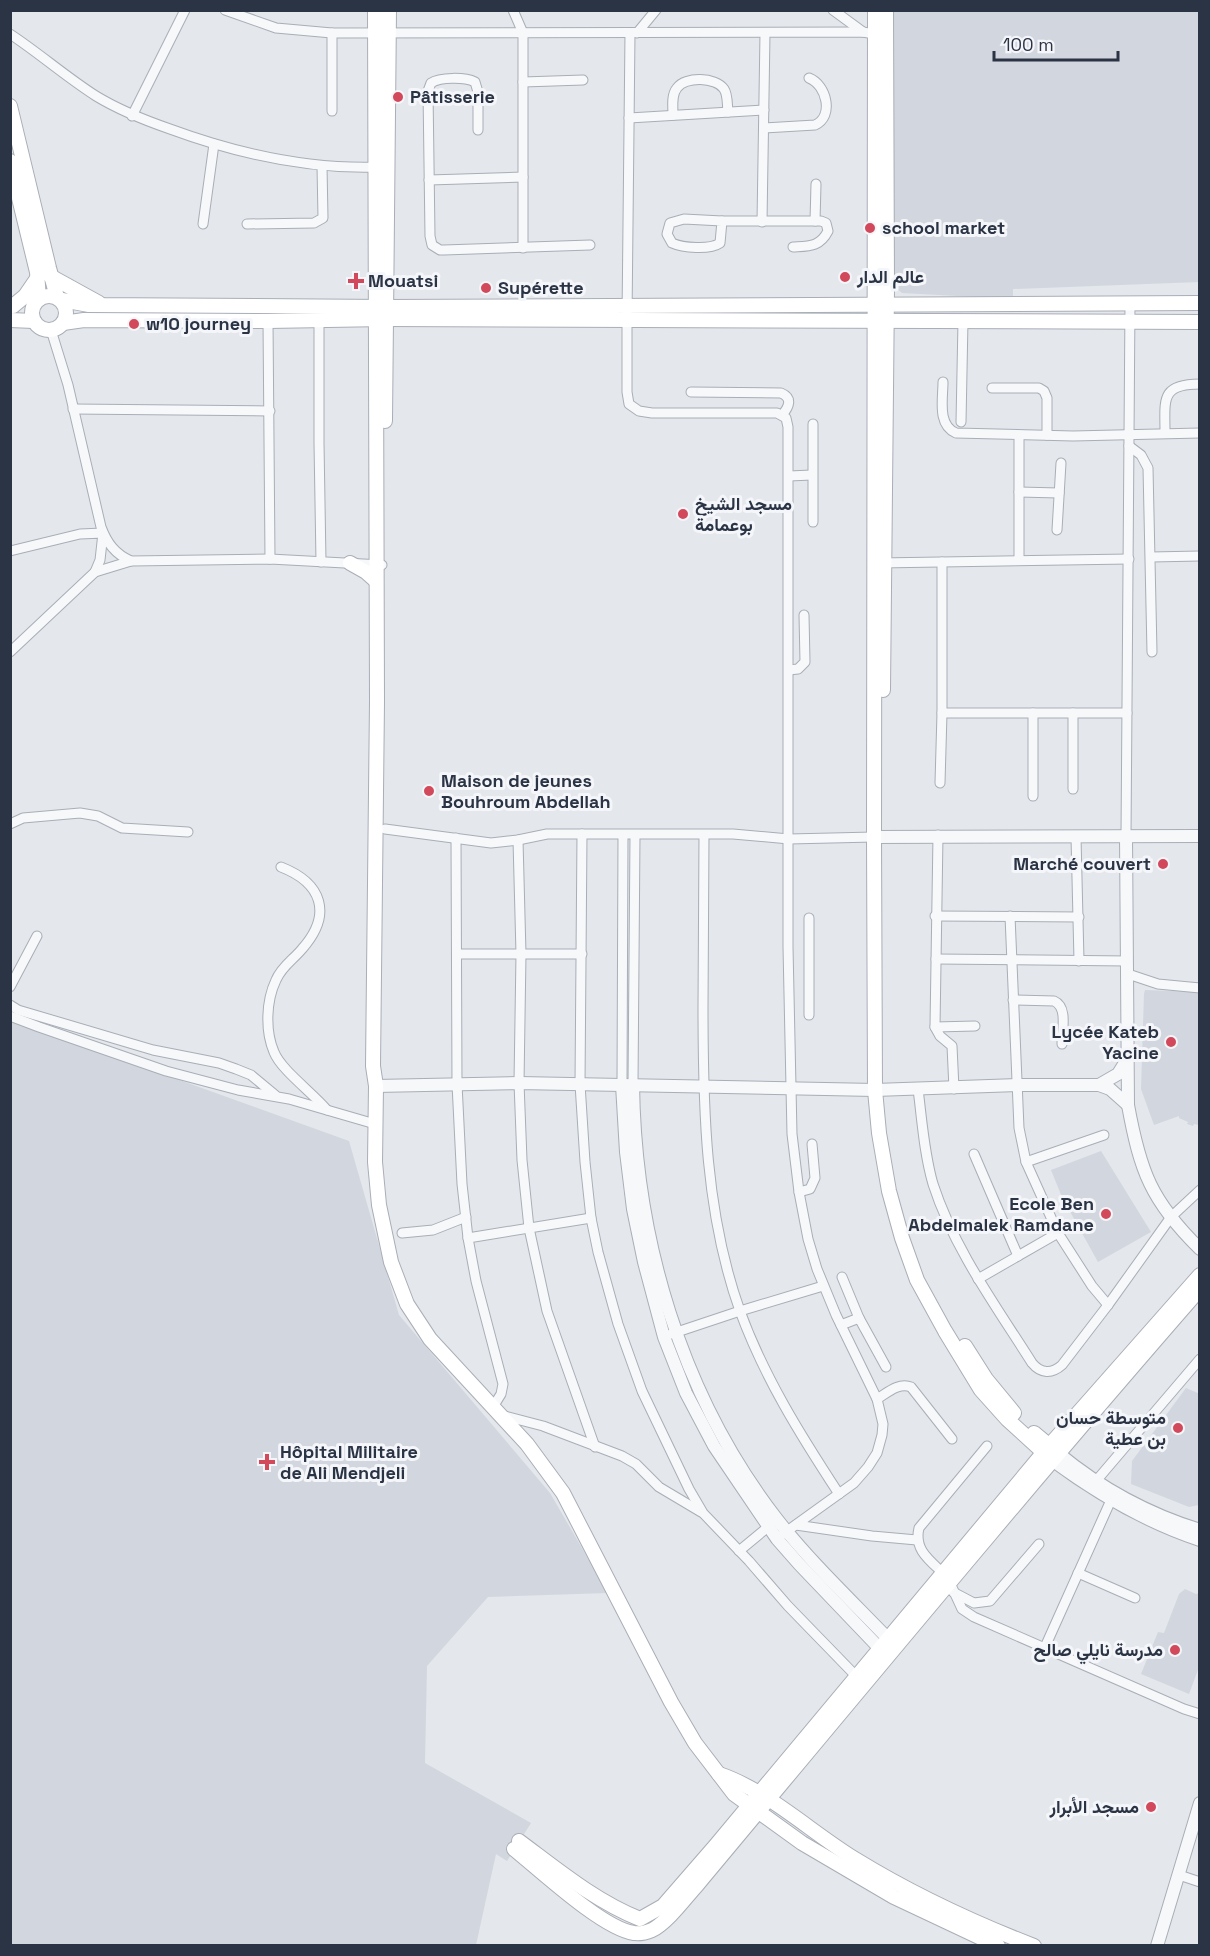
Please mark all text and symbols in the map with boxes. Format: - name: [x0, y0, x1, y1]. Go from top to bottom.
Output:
- scale bar: [994, 24, 1118, 62]
- text: 100 m: [1003, 33, 1054, 56]
- place label: Pâtisserie: [410, 85, 495, 108]
- marker: Pâtisserie: [391, 90, 405, 104]
- place label: school market: [882, 216, 1005, 239]
- marker: school market: [863, 221, 877, 235]
- place label: عالم الدار: [856, 265, 924, 289]
- place label: Mouatsi: [368, 269, 438, 292]
- marker: عالم الدار: [838, 270, 852, 284]
- marker: Mouatsi: [349, 274, 363, 288]
- place label: Supérette: [498, 276, 584, 299]
- marker: Supérette: [479, 281, 493, 295]
- place label: w10 journey: [146, 312, 251, 335]
- marker: w10 journey: [127, 317, 141, 331]
- place label: مسجد الشيخ بوعمامة: [695, 492, 792, 536]
- marker: مسجد الشيخ بوعمامة: [676, 507, 690, 521]
- place label: Maison de jeunes Bouhroum Abdellah: [441, 769, 611, 813]
- marker: Maison de jeunes Bouhroum Abdellah: [422, 784, 436, 798]
- place label: Marché couvert: [1013, 852, 1151, 875]
- marker: Marché couvert: [1156, 857, 1170, 871]
- place label: Lycée Kateb Yacine: [1051, 1020, 1159, 1064]
- marker: Lycée Kateb Yacine: [1164, 1035, 1178, 1049]
- place label: Ecole Ben Abdelmalek Ramdane: [908, 1192, 1094, 1236]
- marker: Ecole Ben Abdelmalek Ramdane: [1099, 1207, 1113, 1221]
- place label: متوسطة حسان بن عطية: [1056, 1406, 1166, 1450]
- marker: متوسطة حسان بن عطية: [1171, 1421, 1185, 1435]
- place label: Hôpital Militaire de Ali Mendjeli: [280, 1440, 418, 1484]
- marker: Hôpital Militaire de Ali Mendjeli: [258, 1453, 276, 1471]
- place label: مدرسة نايلي صالح: [1033, 1638, 1163, 1665]
- marker: مدرسة نايلي صالح: [1168, 1643, 1182, 1657]
- place label: مسجد الأبرار: [1049, 1795, 1139, 1818]
- marker: مسجد الأبرار: [1144, 1800, 1158, 1814]

